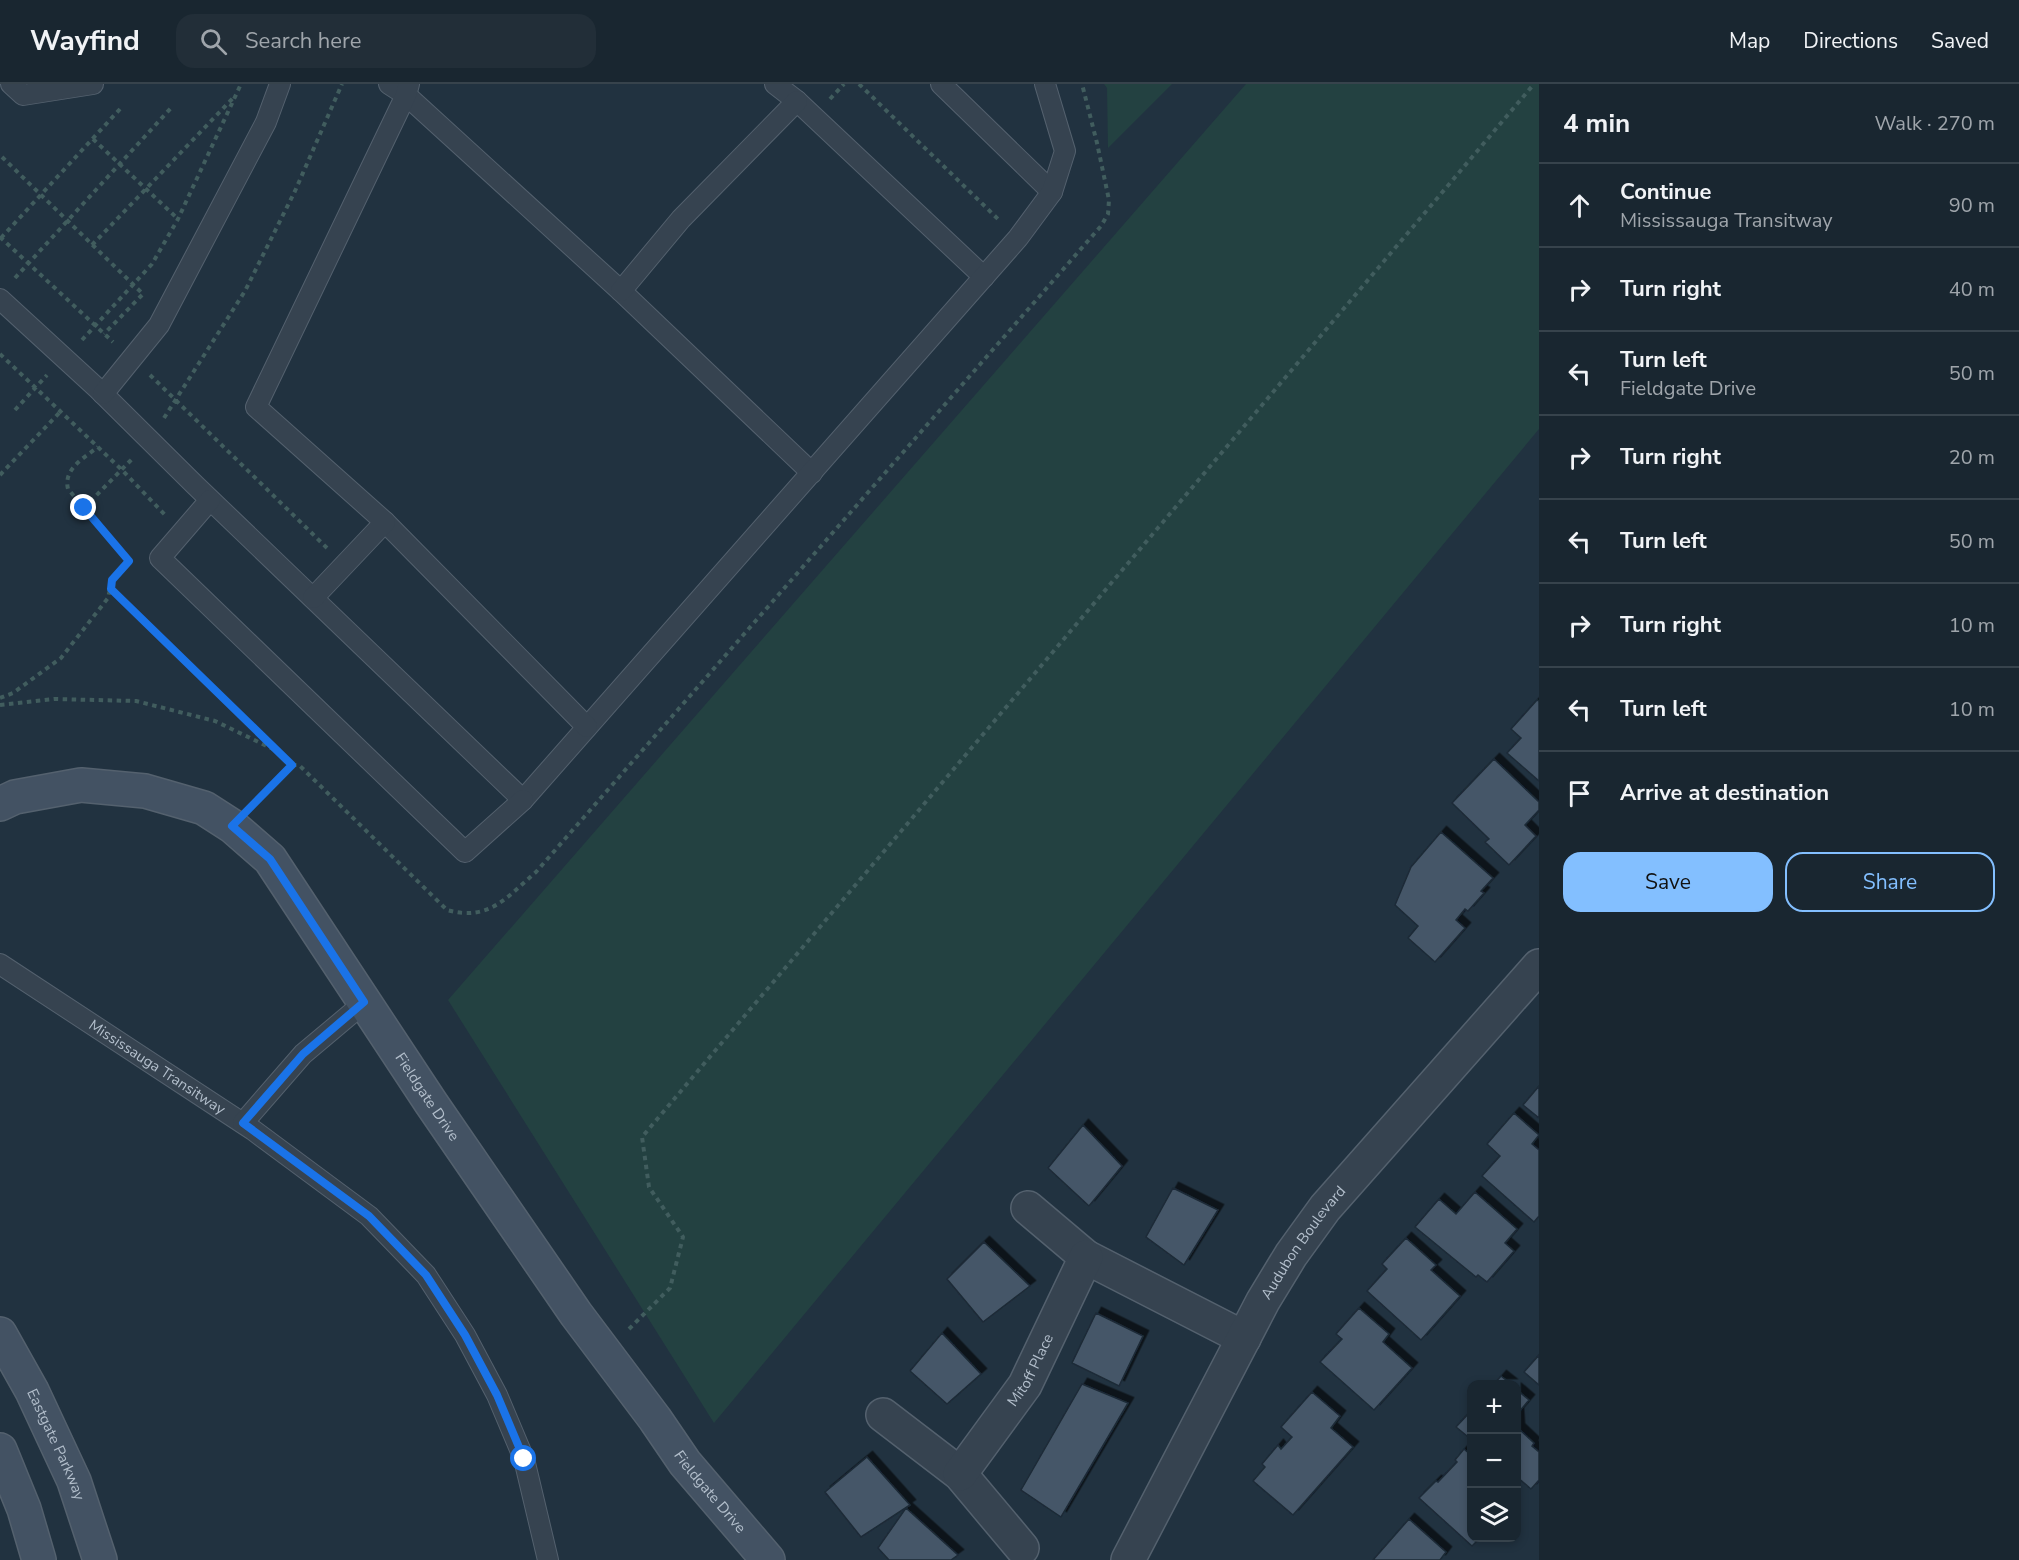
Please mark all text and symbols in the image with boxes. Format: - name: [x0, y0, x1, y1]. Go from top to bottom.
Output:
- search box: [176, 14, 596, 68]
- text: Wayfind: [30, 22, 140, 60]
- icon: search: [197, 25, 230, 58]
- text: Search here: [245, 26, 362, 56]
- text: Map: [1729, 27, 1770, 55]
- text: Directions: [1803, 27, 1898, 55]
- text: Saved: [1931, 27, 1989, 55]
- text: 4 min: [1563, 106, 1630, 141]
- text: Walk · 270 m: [1875, 110, 1995, 137]
- text: Continue: [1620, 177, 1711, 207]
- icon: ahead: [1563, 189, 1596, 222]
- text: 90 m: [1949, 192, 1995, 219]
- text: Mississauga Transitway: [1620, 207, 1832, 234]
- icon: right: [1563, 273, 1596, 306]
- text: Turn right: [1620, 274, 1721, 304]
- text: 40 m: [1949, 276, 1995, 303]
- text: Turn left: [1620, 345, 1707, 375]
- icon: left: [1563, 357, 1596, 390]
- text: 50 m: [1949, 360, 1995, 387]
- text: Fieldgate Drive: [1620, 375, 1756, 402]
- icon: right: [1563, 441, 1596, 474]
- text: Turn right: [1620, 442, 1721, 472]
- text: 20 m: [1949, 444, 1995, 471]
- route end: [70, 494, 96, 520]
- icon: left: [1563, 525, 1596, 558]
- text: Turn left: [1620, 526, 1707, 556]
- text: 50 m: [1949, 528, 1995, 555]
- icon: right: [1563, 609, 1596, 642]
- text: Turn right: [1620, 610, 1721, 640]
- text: 10 m: [1949, 612, 1995, 639]
- icon: left: [1563, 693, 1596, 726]
- text: Turn left: [1620, 694, 1707, 724]
- text: 10 m: [1949, 696, 1995, 723]
- icon: arrive: [1563, 777, 1596, 810]
- text: Arrive at destination: [1620, 778, 1829, 808]
- button: Save: [1563, 852, 1773, 912]
- button: Share: [1785, 852, 1995, 912]
- street label: Mississauga Transitway: [85, 1015, 230, 1119]
- street label: Fieldgate Drive: [391, 1049, 464, 1145]
- street label: Audubon Boulevard: [1256, 1182, 1350, 1303]
- street label: Mitoff Place: [1003, 1330, 1058, 1410]
- map controls: [1467, 1380, 1521, 1542]
- button: +: [1467, 1380, 1521, 1434]
- street label: Eastgate Parkway: [22, 1385, 90, 1503]
- button: −: [1467, 1434, 1521, 1488]
- route start: [510, 1445, 536, 1471]
- street label: Fieldgate Drive: [669, 1447, 751, 1537]
- button: layers: [1467, 1488, 1521, 1542]

